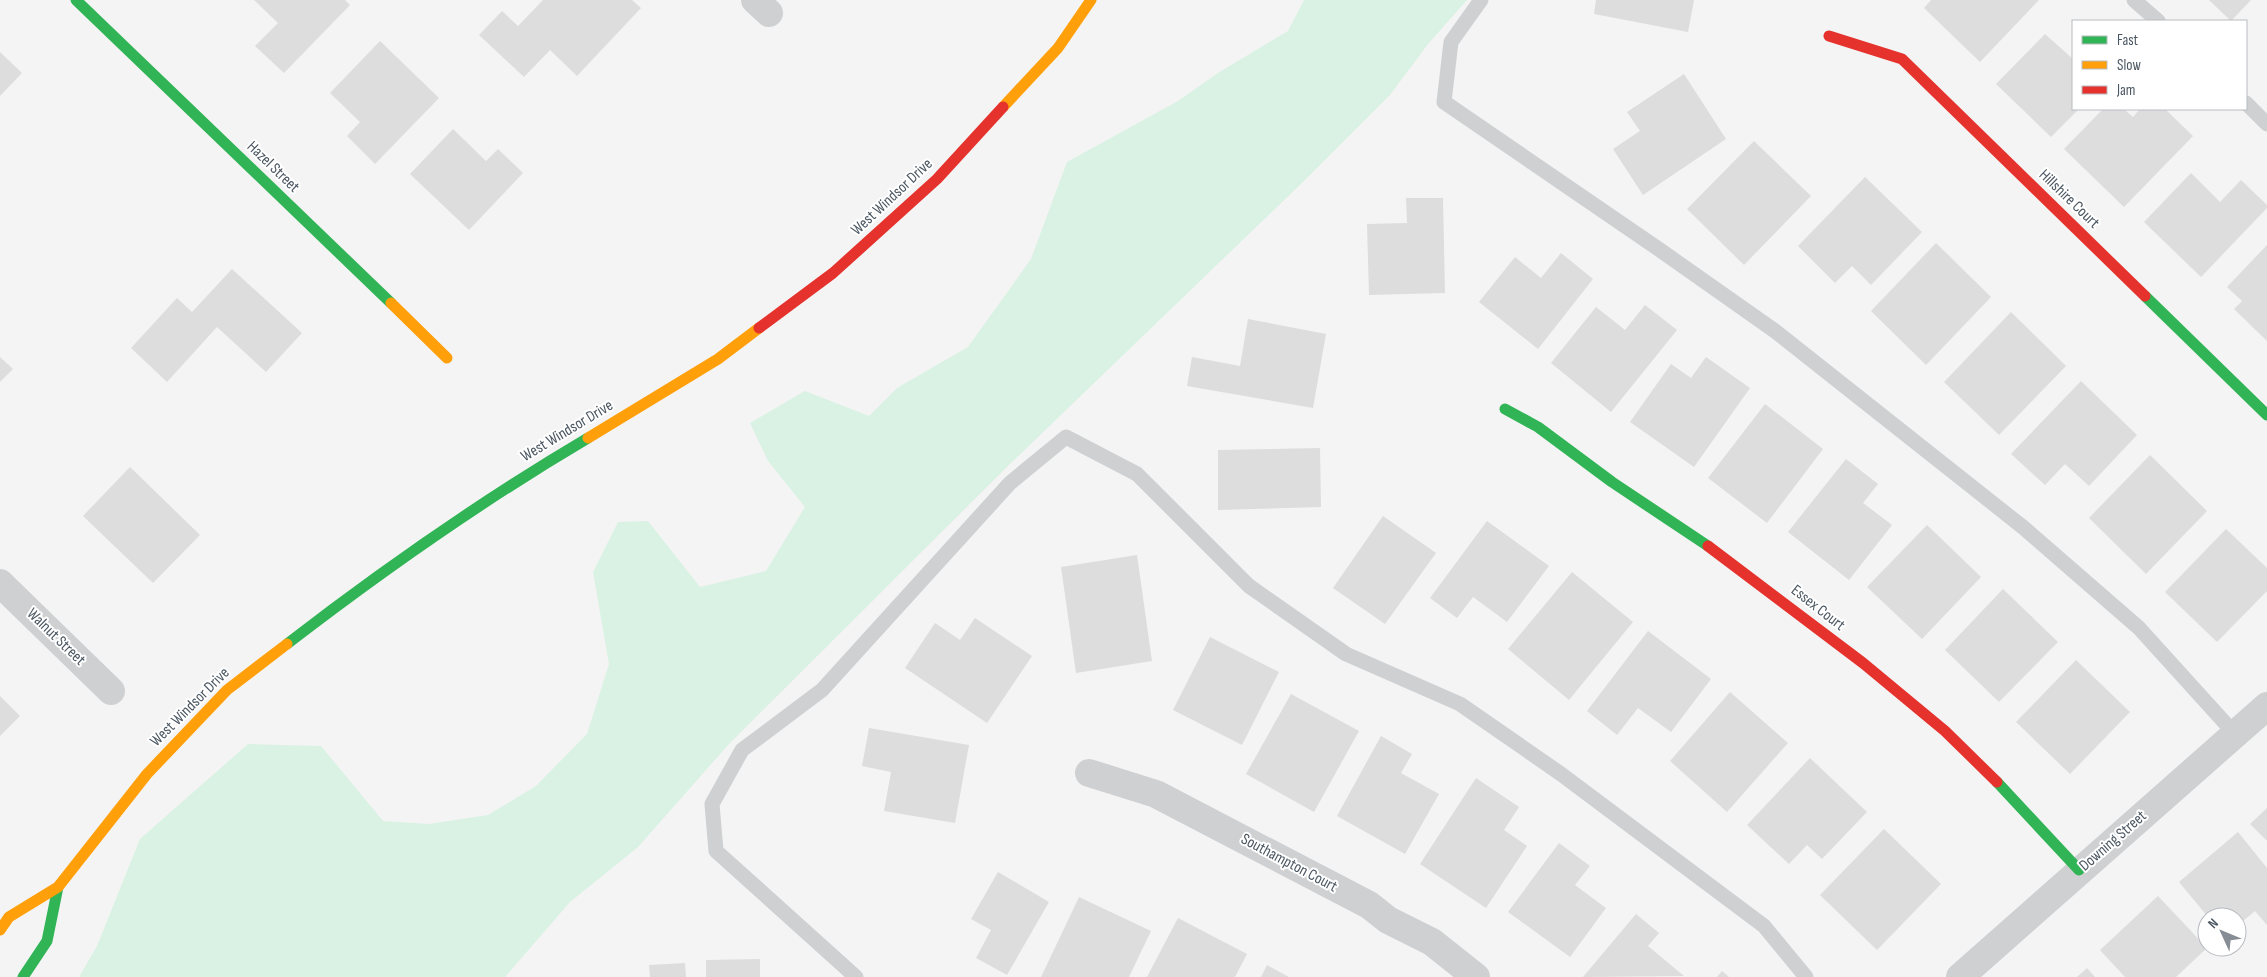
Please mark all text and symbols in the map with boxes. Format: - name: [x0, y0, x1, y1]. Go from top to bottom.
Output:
- legend: [2072, 20, 2247, 110]
- text: Fast: [2117, 31, 2139, 50]
- text: Slow: [2117, 56, 2141, 75]
- text: Jam: [2116, 81, 2135, 100]
- street label: Hazel Street: [243, 137, 303, 197]
- street label: West Windsor Drive: [847, 155, 937, 239]
- street label: Hillshire Court: [2035, 166, 2103, 233]
- street label: West Windsor Drive: [517, 396, 617, 466]
- street label: Essex Court: [1787, 581, 1849, 635]
- street label: Walnut Street: [23, 605, 89, 670]
- street label: West Windsor Drive: [146, 663, 234, 751]
- street label: Downing Street: [2076, 807, 2151, 875]
- street label: Southampton Court: [1238, 830, 1341, 896]
- north arrow: [2197, 907, 2247, 957]
- text: N: [2204, 915, 2222, 932]

